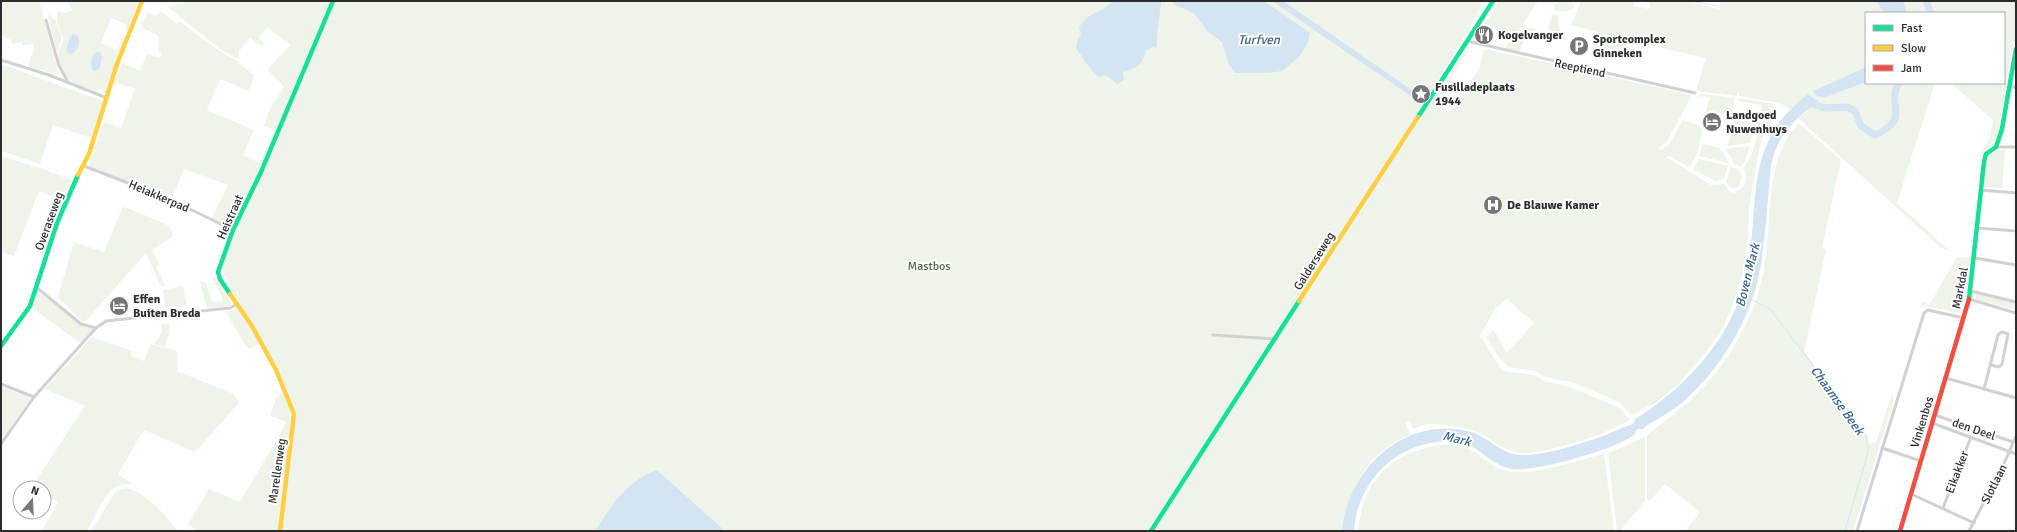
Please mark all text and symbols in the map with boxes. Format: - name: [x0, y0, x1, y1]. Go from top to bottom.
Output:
- legend: [1865, 12, 2005, 84]
- text: Fast: [1901, 21, 1922, 36]
- restaurant icon: Kogelvanger: [1473, 24, 1495, 46]
- place label: Kogelvanger: [1498, 28, 1563, 43]
- water label: Turfven: [1238, 32, 1281, 48]
- place label: Sportcomplex Ginneken: [1593, 32, 1666, 61]
- parking icon: Sportcomplex Ginneken: [1568, 35, 1590, 57]
- text: Slow: [1901, 41, 1926, 56]
- street label: Reeptiend: [1553, 56, 1607, 81]
- text: Jam: [1901, 61, 1922, 76]
- place label: Fusilladeplaats 1944: [1435, 80, 1515, 109]
- place icon: Fusilladeplaats 1944: [1410, 83, 1432, 105]
- place label: Landgoed Nuwenhuys: [1726, 108, 1788, 137]
- hotel icon: Landgoed Nuwenhuys: [1701, 111, 1723, 133]
- street label: Heiakkerpad: [126, 177, 191, 216]
- street label: Overaseweg: [32, 190, 67, 253]
- street label: Heistraat: [214, 193, 247, 242]
- hospital icon: De Blauwe Kamer: [1482, 194, 1504, 216]
- place label: De Blauwe Kamer: [1507, 198, 1599, 213]
- street label: Galderseweg: [1291, 229, 1338, 293]
- water label: Boven Mark: [1732, 240, 1764, 309]
- park label: Mastbos: [907, 259, 951, 274]
- street label: Markdal: [1949, 266, 1972, 310]
- place label: Effen Buiten Breda: [133, 292, 201, 321]
- hotel icon: Effen Buiten Breda: [108, 295, 130, 317]
- water label: Chaamse Beek: [1807, 363, 1868, 439]
- street label: Vinkenbos: [1908, 395, 1937, 450]
- street label: den Deel: [1950, 415, 1998, 444]
- water label: Mark: [1441, 428, 1474, 451]
- street label: Marellenweg: [265, 437, 290, 505]
- street label: Eikakker: [1943, 448, 1973, 496]
- street label: Slotlaan: [1978, 462, 2011, 507]
- north arrow: [12, 480, 52, 520]
- text: N: [29, 484, 41, 498]

